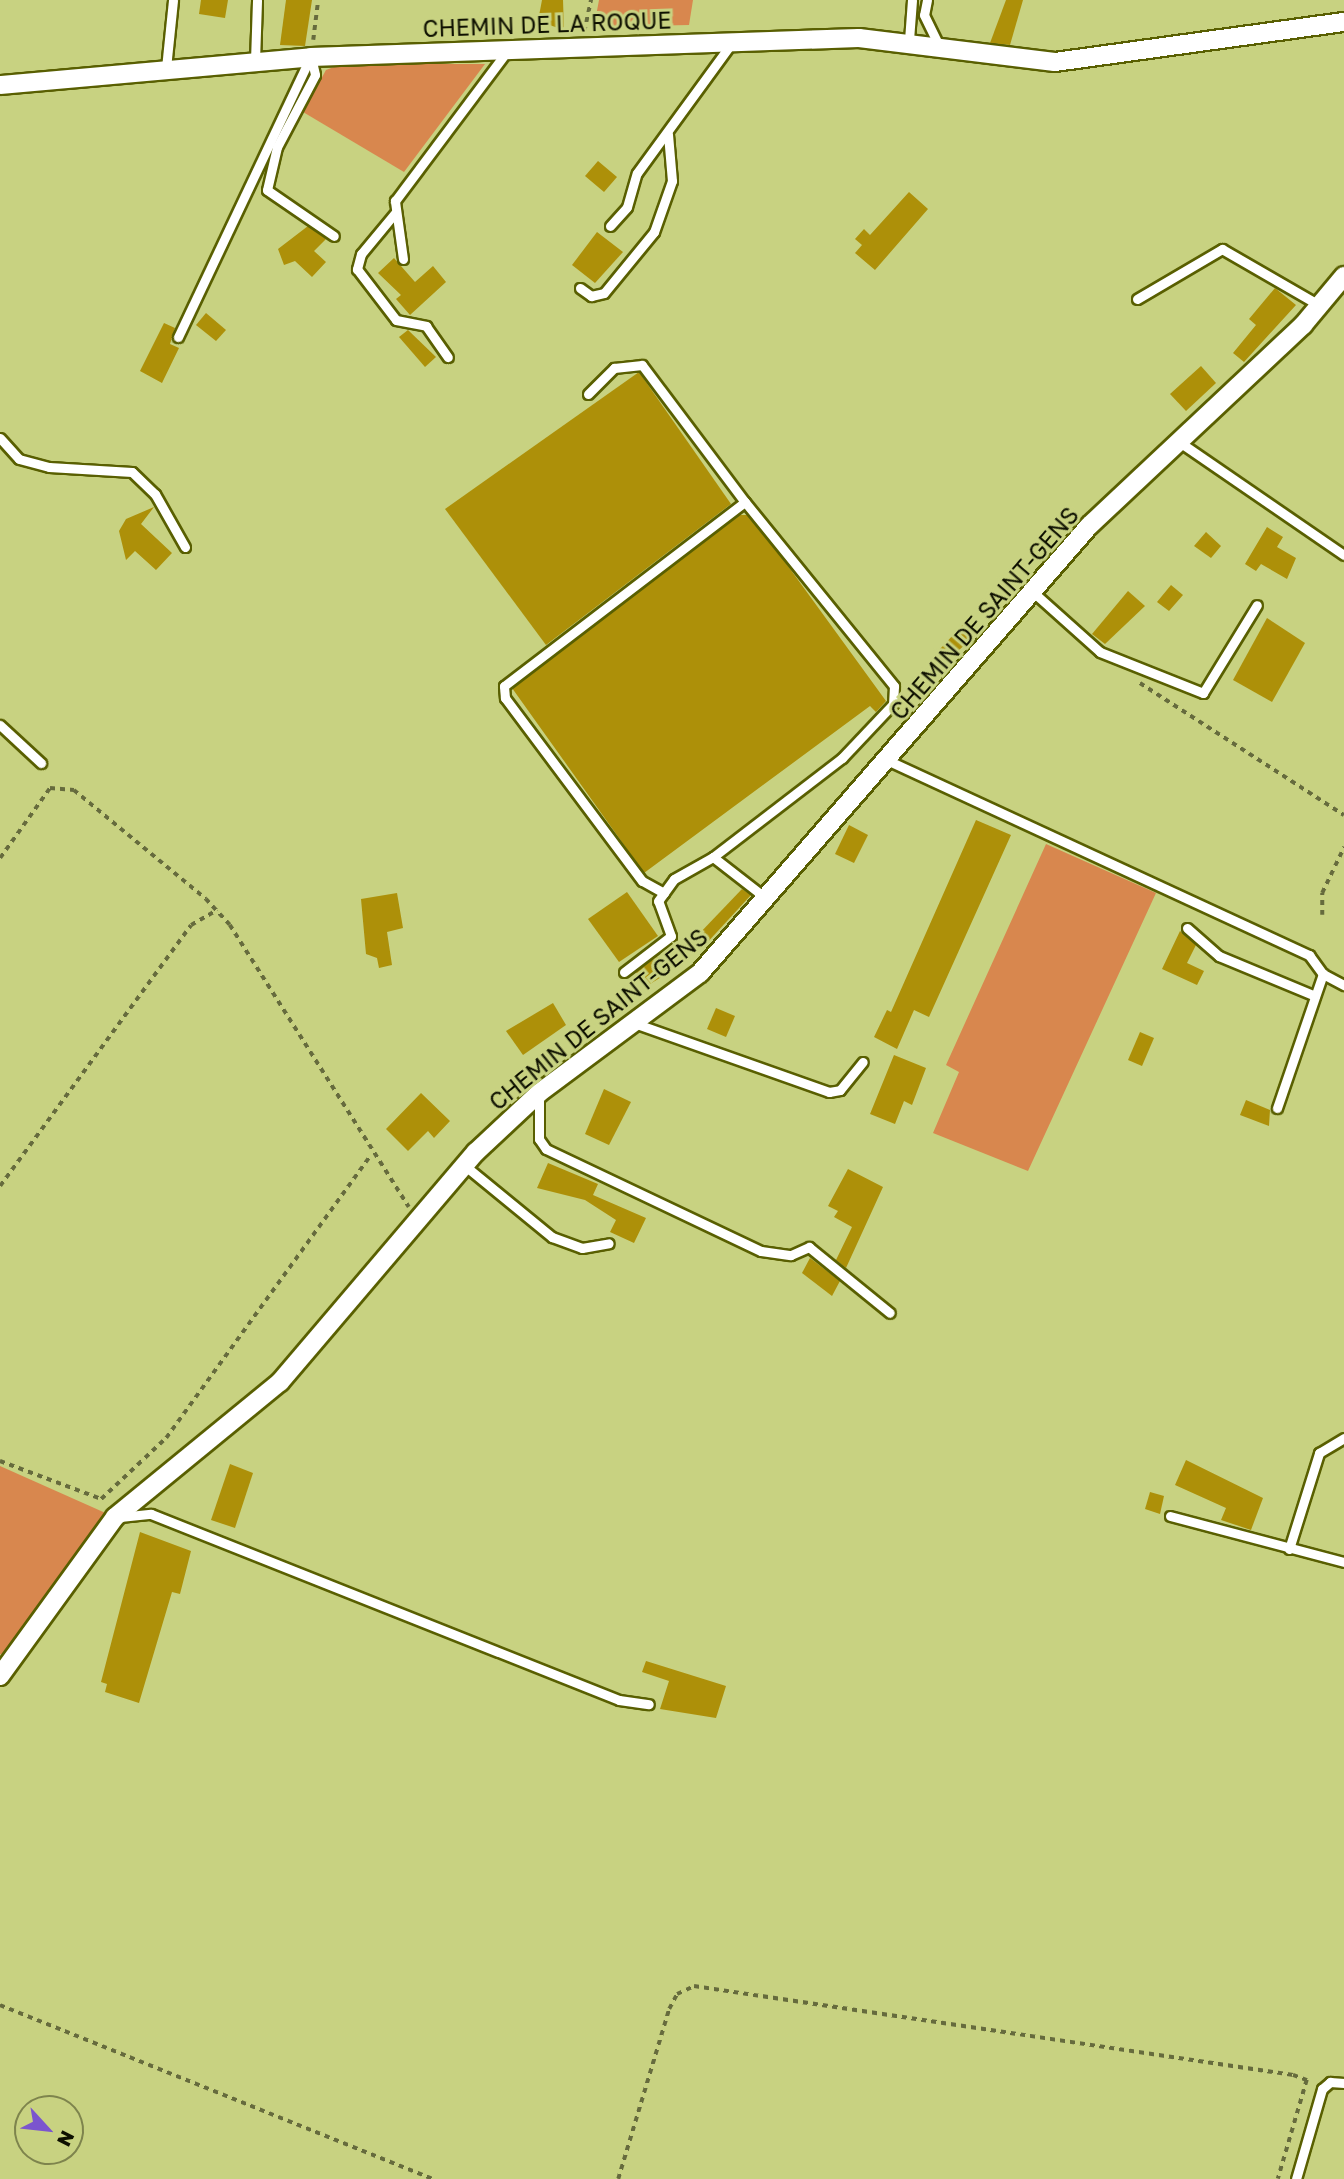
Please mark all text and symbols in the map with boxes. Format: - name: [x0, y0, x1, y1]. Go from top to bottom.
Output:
- street label: CHEMIN DE LA ROQUE: [422, 6, 672, 42]
- street label: CHEMIN DE SAINT-GENS: [884, 501, 1084, 725]
- street label: CHEMIN DE SAINT-GENS: [483, 922, 713, 1116]
- north arrow: [14, 2095, 84, 2165]
- text: N: [53, 2127, 80, 2151]

